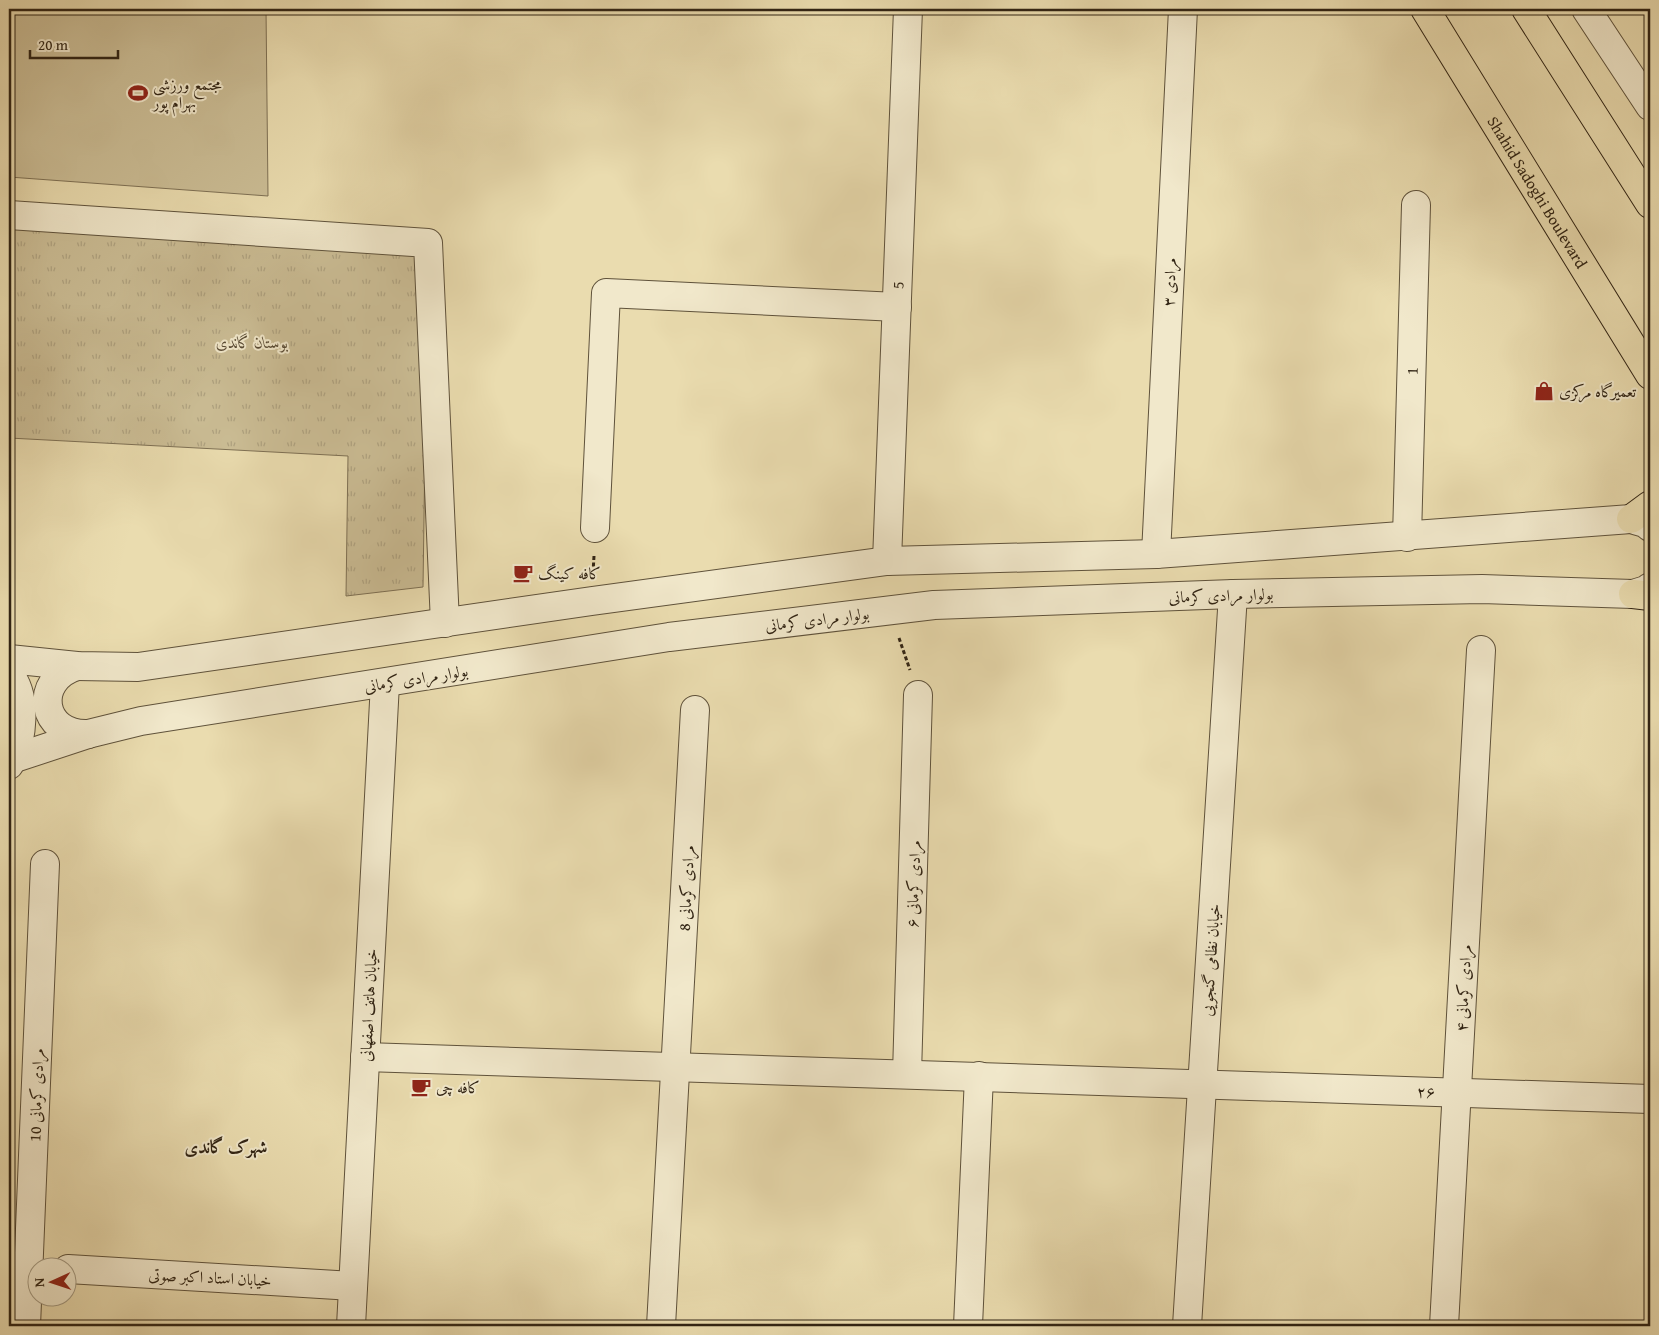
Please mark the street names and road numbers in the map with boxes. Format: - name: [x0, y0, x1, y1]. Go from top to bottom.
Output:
- street label: Shahid Sadoghi Boulevard: [1482, 111, 1594, 273]
- street label: مرادی ۳: [1156, 257, 1182, 307]
- street label: 5: [885, 281, 910, 290]
- street label: 1: [1399, 367, 1424, 375]
- street label: بولوار مرادی کرمانی: [1168, 581, 1274, 609]
- street label: بولوار مرادی کرمانی: [763, 601, 871, 637]
- street label: بولوار مرادی کرمانی: [362, 658, 470, 698]
- street label: مرادی کرمانی ۶: [899, 840, 927, 928]
- street label: مرادی کرمانی 8: [672, 844, 700, 932]
- street label: خیابان نظامی گنجویی: [1194, 903, 1226, 1017]
- street label: مرادی کرمانی ۴: [1449, 944, 1477, 1032]
- street label: خیابان هاتف اصفهانی: [353, 948, 383, 1062]
- street label: مرادی کرمانی 10: [22, 1048, 50, 1142]
- street label: ۲۶: [1416, 1079, 1436, 1103]
- street label: خیابان استاد اکبر صوتی: [148, 1262, 272, 1292]

